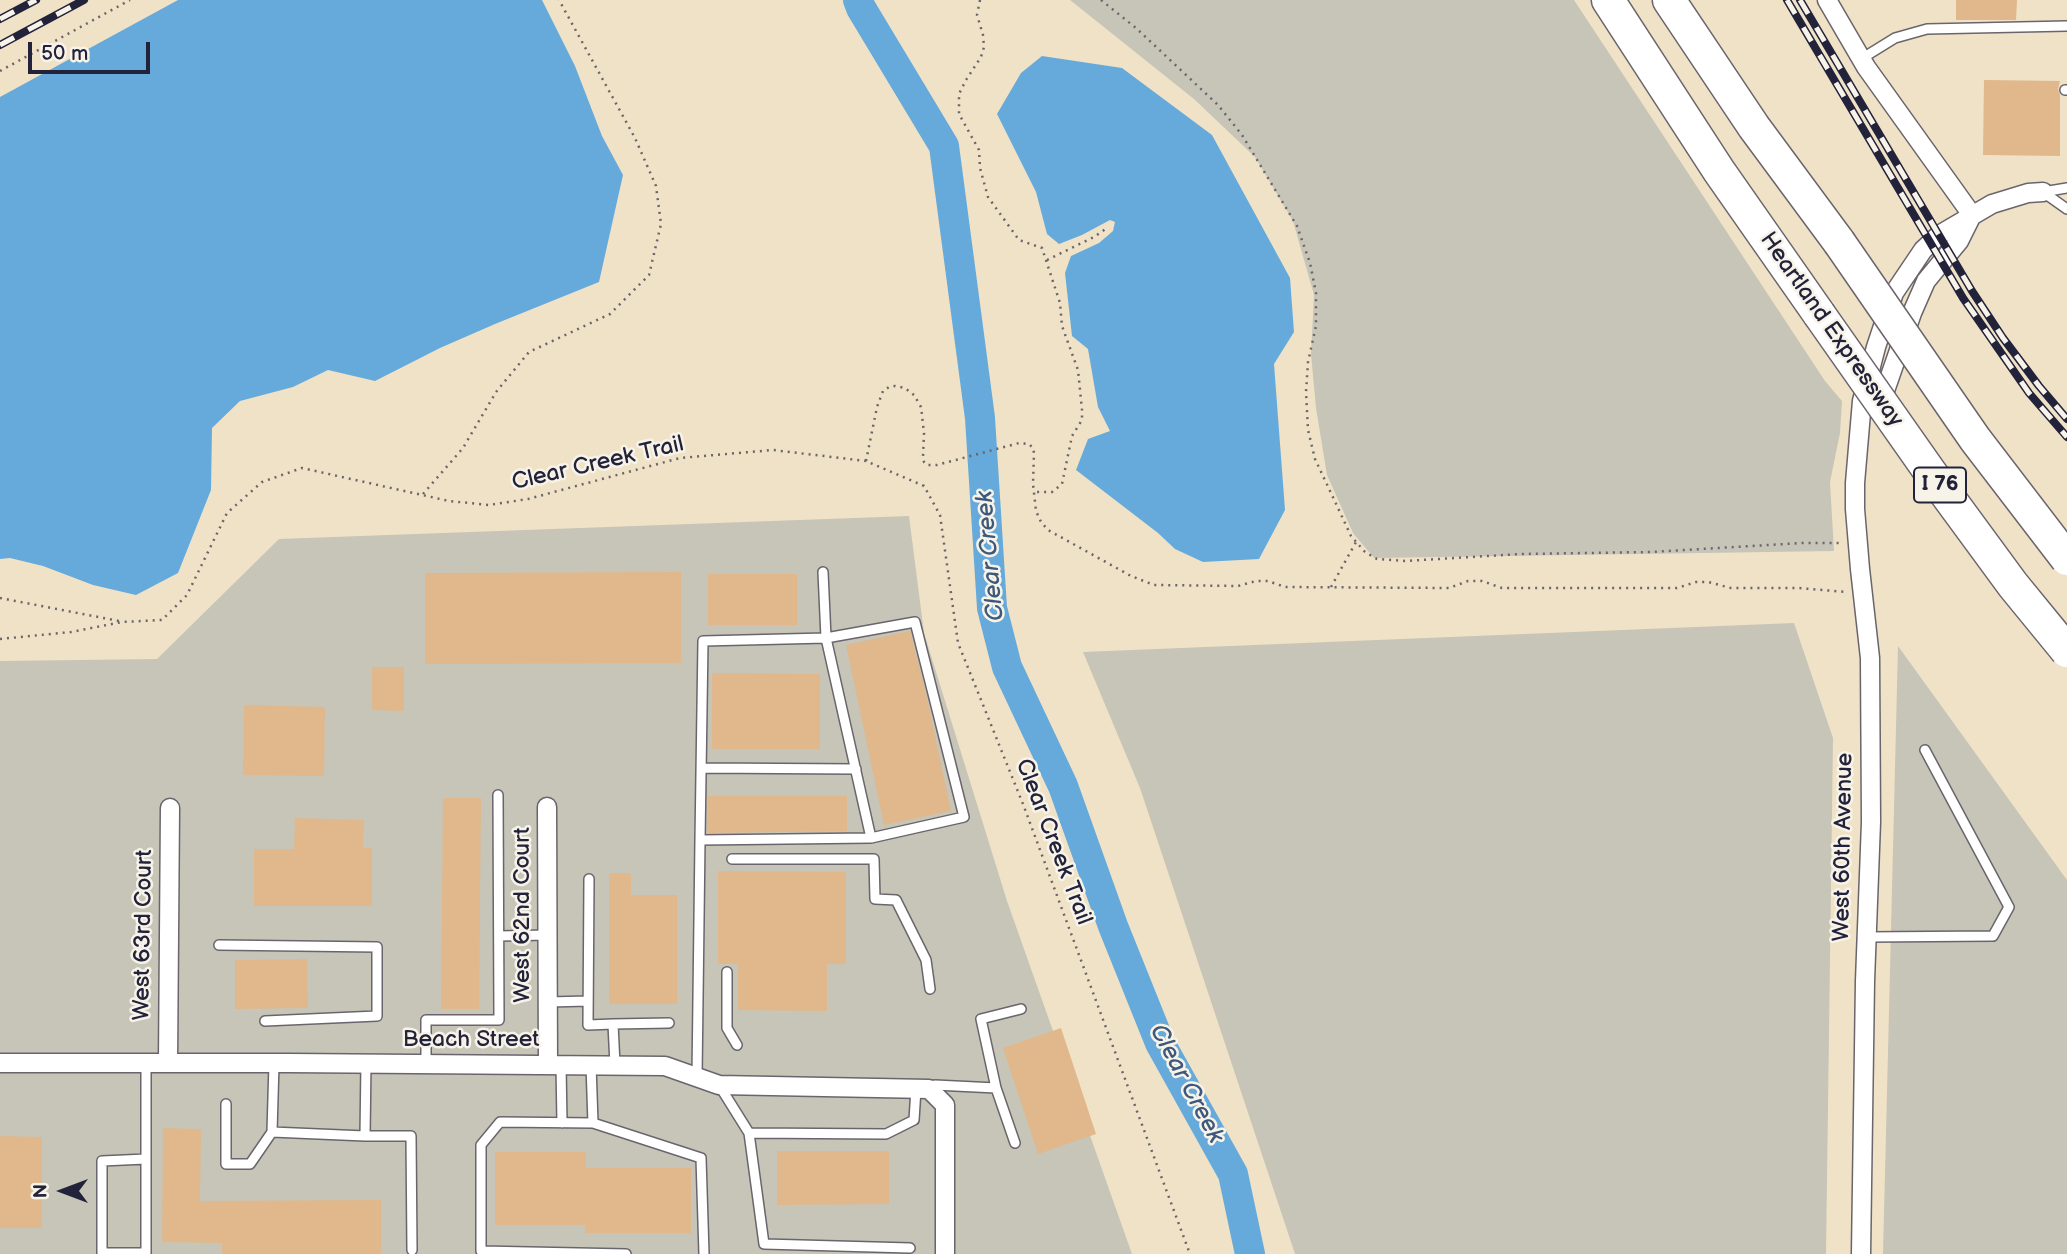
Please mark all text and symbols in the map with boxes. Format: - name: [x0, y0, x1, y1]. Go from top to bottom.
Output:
- scale bar: [32, 28, 154, 72]
- text: 50 m: [41, 41, 88, 66]
- street label: Heartland Expressway: [1753, 227, 1909, 433]
- street label: Clear Creek Trail: [509, 431, 687, 497]
- road number: I 76: [1914, 468, 1966, 503]
- water label: Clear Creek: [971, 490, 1011, 622]
- street label: West 60th Avenue: [1829, 752, 1859, 942]
- street label: Clear Creek Trail: [1009, 755, 1097, 929]
- street label: West 62nd Court: [509, 827, 537, 1003]
- street label: West 63rd Court: [129, 849, 159, 1021]
- water label: Clear Creek: [1143, 1020, 1229, 1148]
- street label: Beach Street: [403, 1026, 539, 1054]
- north arrow: [28, 1156, 98, 1226]
- text: N: [30, 1184, 53, 1198]

